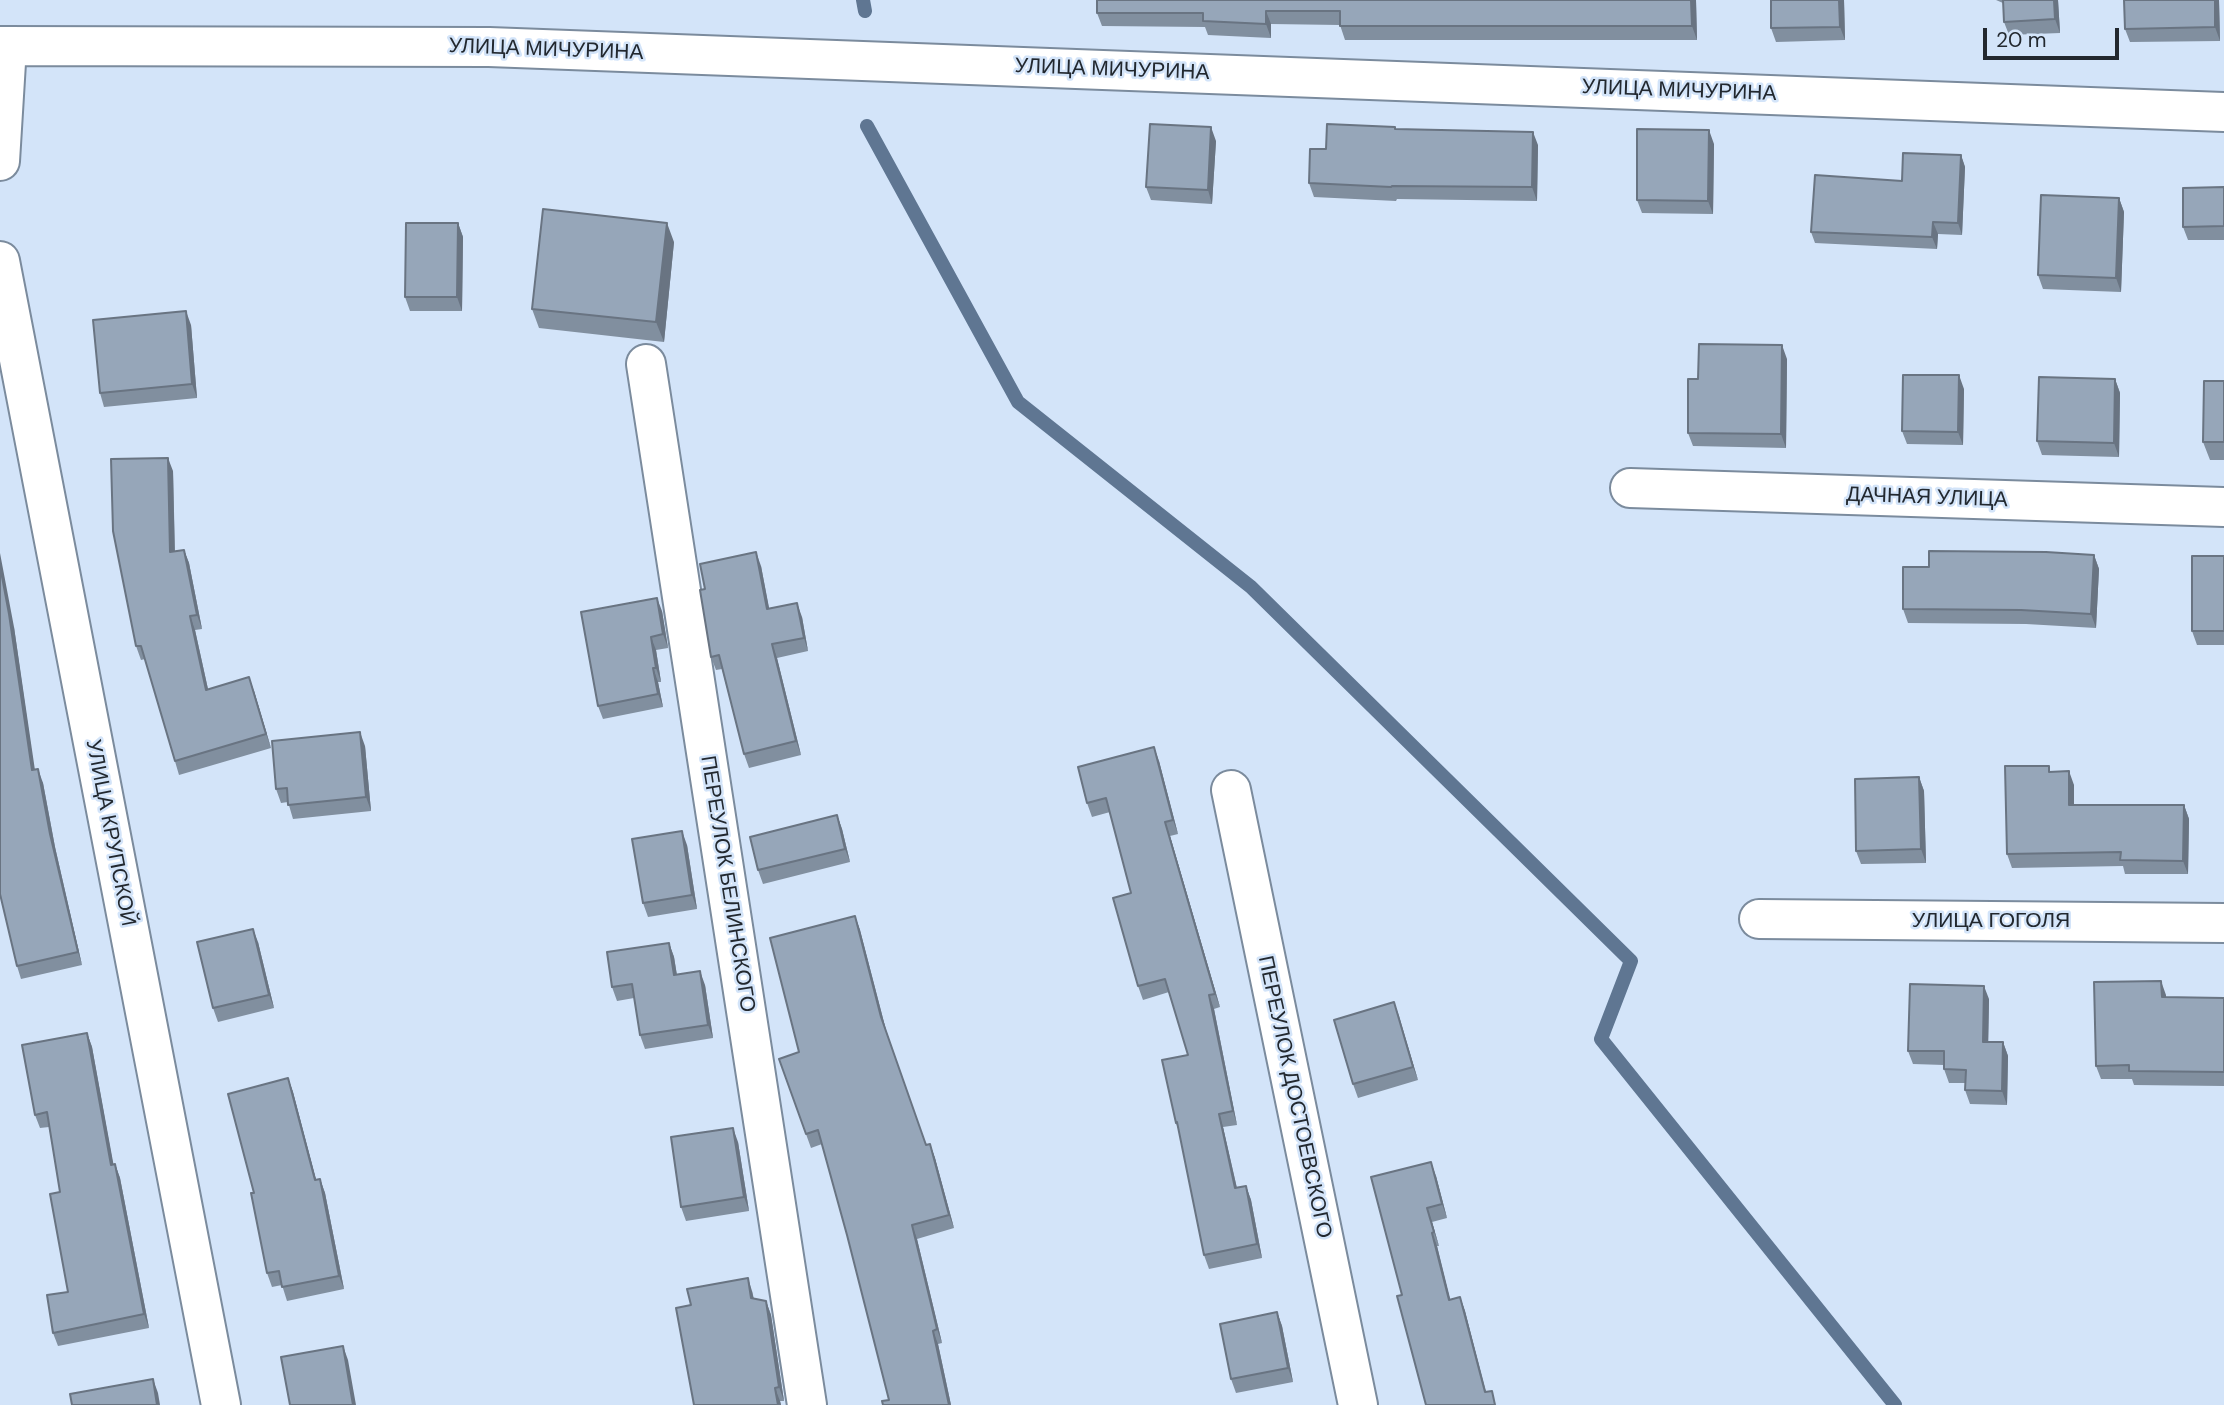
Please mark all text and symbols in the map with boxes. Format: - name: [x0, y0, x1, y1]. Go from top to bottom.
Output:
- scale bar: [1986, 14, 2122, 58]
- text: 20 m: [1996, 26, 2047, 54]
- street label: УЛИЦА МИЧУРИНА: [448, 34, 644, 66]
- street label: УЛИЦА МИЧУРИНА: [1014, 54, 1210, 86]
- street label: УЛИЦА МИЧУРИНА: [1581, 75, 1777, 107]
- street label: ДАЧНАЯ УЛИЦА: [1846, 483, 2008, 513]
- street label: УЛИЦА КРУПСКОЙ: [80, 738, 140, 928]
- street label: ПЕРЕУЛОК БЕЛИНСКОГО: [694, 754, 760, 1014]
- street label: УЛИЦА ГОГОЛЯ: [1912, 908, 2070, 934]
- street label: ПЕРЕУЛОК ДОСТОЕВСКОГО: [1252, 953, 1336, 1241]

